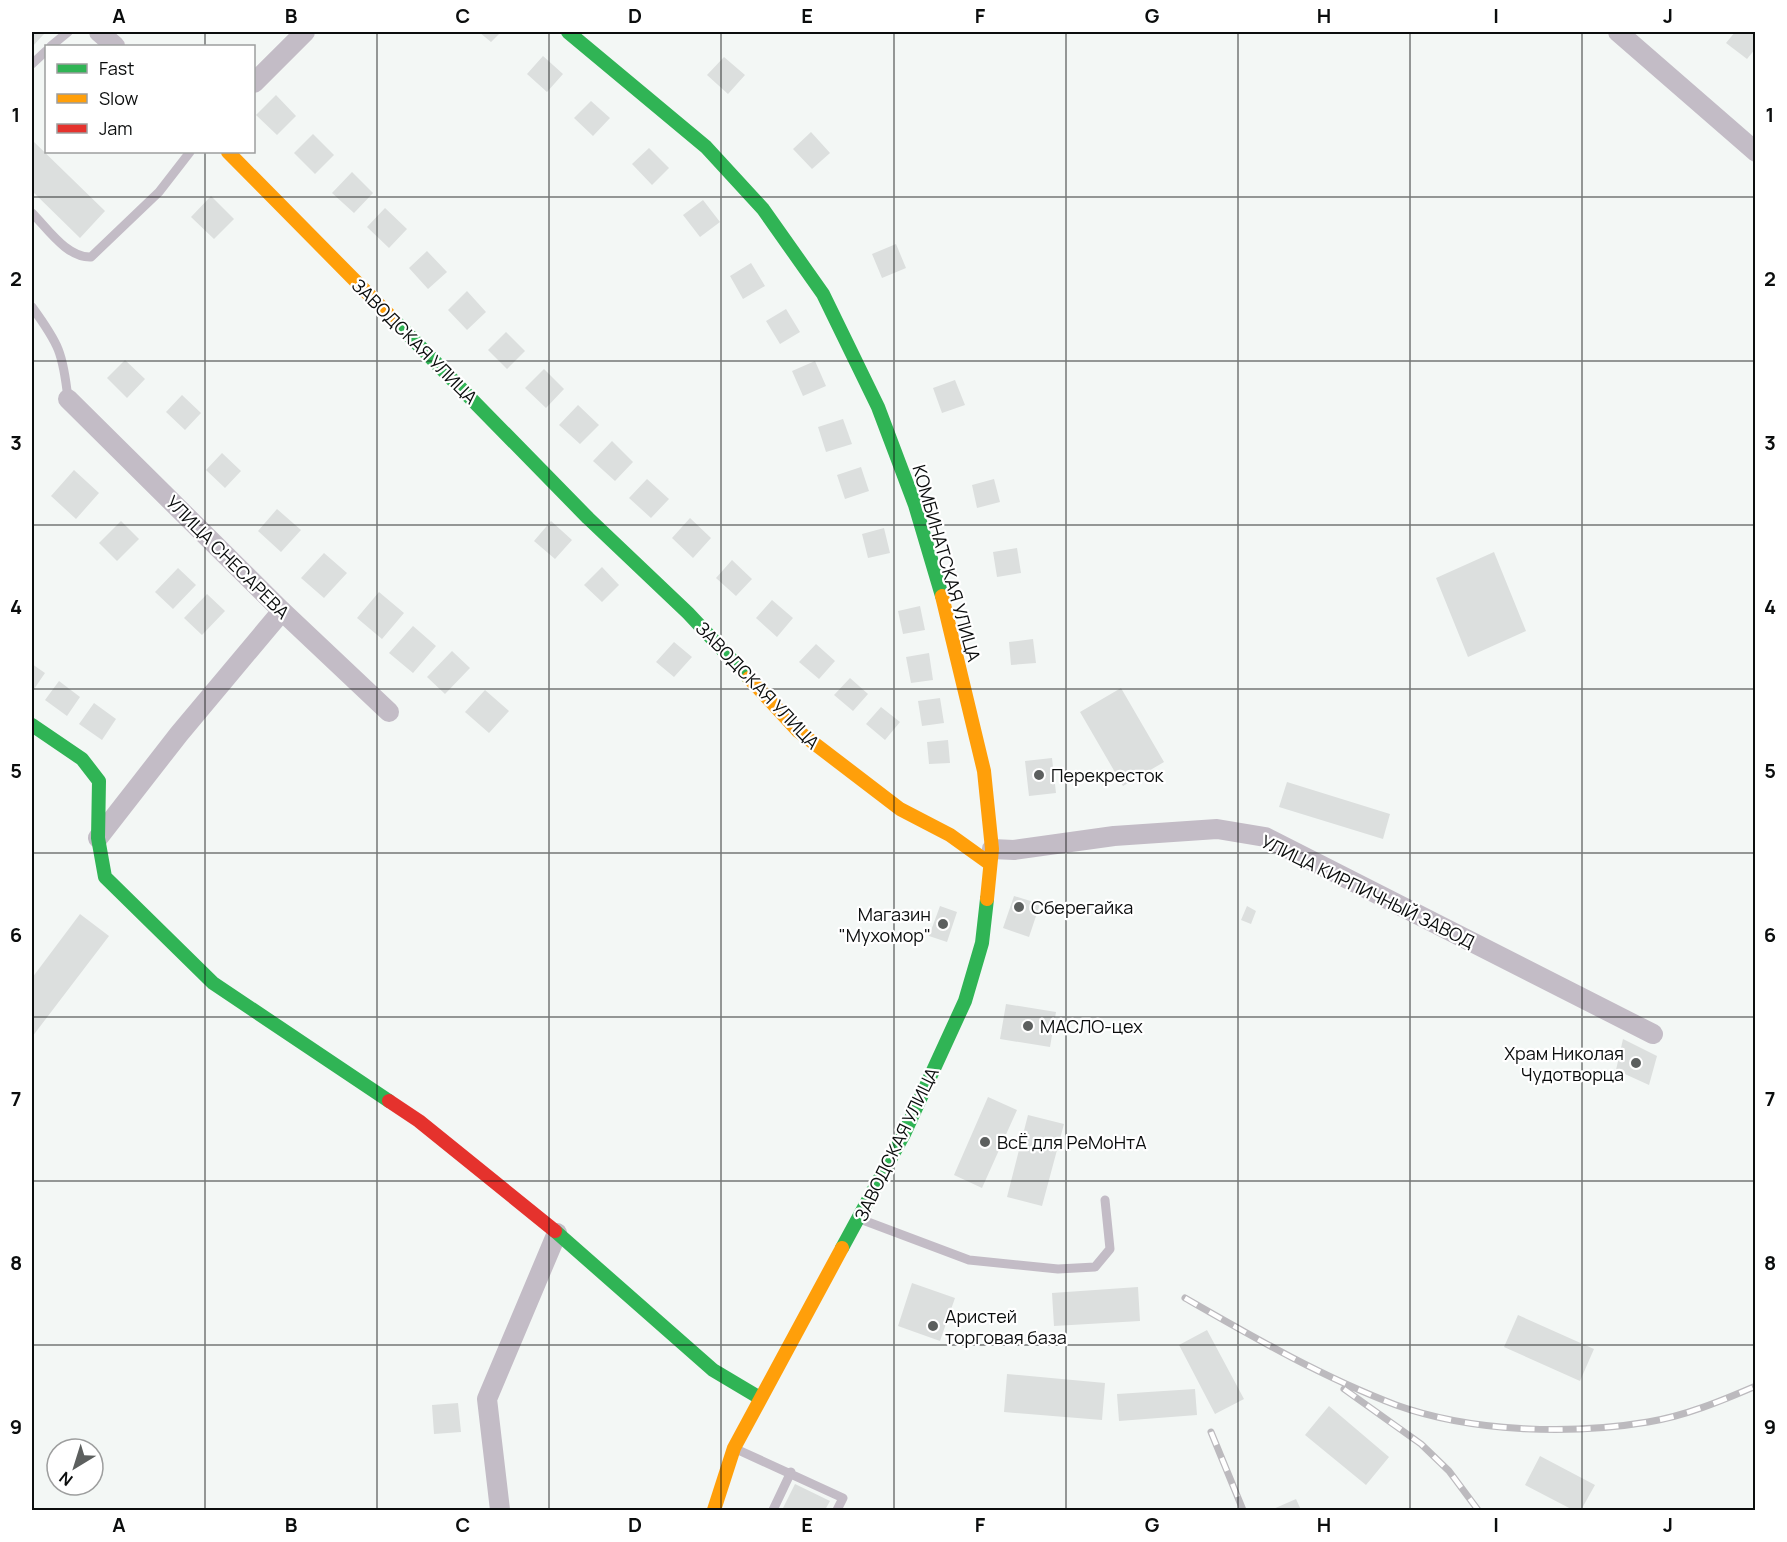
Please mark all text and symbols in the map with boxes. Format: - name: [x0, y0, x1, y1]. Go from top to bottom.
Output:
- text: A: [112, 2, 126, 29]
- text: B: [285, 2, 298, 29]
- text: C: [456, 2, 470, 29]
- text: D: [628, 2, 642, 29]
- text: E: [801, 2, 813, 29]
- text: F: [975, 2, 986, 29]
- text: G: [1145, 2, 1160, 29]
- text: H: [1317, 2, 1331, 29]
- text: I: [1493, 2, 1499, 29]
- text: J: [1663, 2, 1673, 29]
- legend: [45, 45, 255, 153]
- text: Fast: [99, 56, 134, 80]
- text: Slow: [99, 86, 139, 110]
- text: 1: [12, 101, 20, 128]
- text: 1: [1766, 101, 1774, 128]
- text: Jam: [99, 116, 133, 140]
- text: 2: [10, 265, 22, 292]
- text: 2: [1764, 265, 1776, 292]
- street label: ЗАВОДСКАЯ УЛИЦА: [347, 273, 483, 409]
- text: 3: [10, 429, 22, 456]
- text: 3: [1764, 429, 1776, 456]
- street label: КОМБИНАТСКАЯ УЛИЦА: [907, 462, 987, 665]
- street label: УЛИЦА СНЕСАРЕВА: [161, 490, 295, 624]
- text: 4: [10, 593, 22, 620]
- text: 4: [1764, 593, 1776, 620]
- street label: ЗАВОДСКАЯ УЛИЦА: [691, 616, 825, 754]
- text: 5: [10, 757, 22, 784]
- text: 5: [1764, 757, 1776, 784]
- place label: Перекресток: [1051, 763, 1165, 787]
- marker: Перекресток: [1032, 768, 1046, 782]
- street label: УЛИЦА КИРПИЧНЫЙ ЗАВОД: [1257, 829, 1479, 953]
- place label: Сберегайка: [1031, 895, 1133, 919]
- marker: Сберегайка: [1012, 900, 1026, 914]
- place label: Магазин "Мухомор": [839, 902, 931, 947]
- marker: Магазин "Мухомор": [936, 917, 950, 931]
- text: 6: [10, 921, 22, 948]
- text: 6: [1764, 921, 1776, 948]
- place label: МАСЛО-цех: [1040, 1014, 1143, 1038]
- marker: МАСЛО-цех: [1021, 1019, 1035, 1033]
- place label: Храм Николая Чудотворца: [1504, 1041, 1624, 1086]
- marker: Храм Николая Чудотворца: [1629, 1056, 1643, 1070]
- street label: ЗАВОДСКАЯ УЛИЦА: [848, 1063, 944, 1225]
- text: 7: [11, 1085, 21, 1112]
- text: 7: [1765, 1085, 1775, 1112]
- place label: ВсЁ для РеМоНтА: [997, 1130, 1147, 1154]
- marker: ВсЁ для РеМоНтА: [978, 1135, 992, 1149]
- text: 8: [10, 1249, 22, 1276]
- text: 8: [1764, 1249, 1776, 1276]
- place label: Аристей торговая база: [945, 1304, 1067, 1349]
- marker: Аристей торговая база: [926, 1319, 940, 1333]
- text: 9: [10, 1413, 22, 1440]
- text: 9: [1764, 1413, 1776, 1440]
- north arrow: [45, 1437, 105, 1497]
- text: N: [54, 1467, 77, 1491]
- text: A: [112, 1511, 126, 1538]
- text: B: [285, 1511, 298, 1538]
- text: C: [456, 1511, 470, 1538]
- text: D: [628, 1511, 642, 1538]
- text: E: [801, 1511, 813, 1538]
- text: F: [975, 1511, 986, 1538]
- text: G: [1145, 1511, 1160, 1538]
- text: H: [1317, 1511, 1331, 1538]
- text: I: [1493, 1511, 1499, 1538]
- text: J: [1663, 1511, 1673, 1538]

